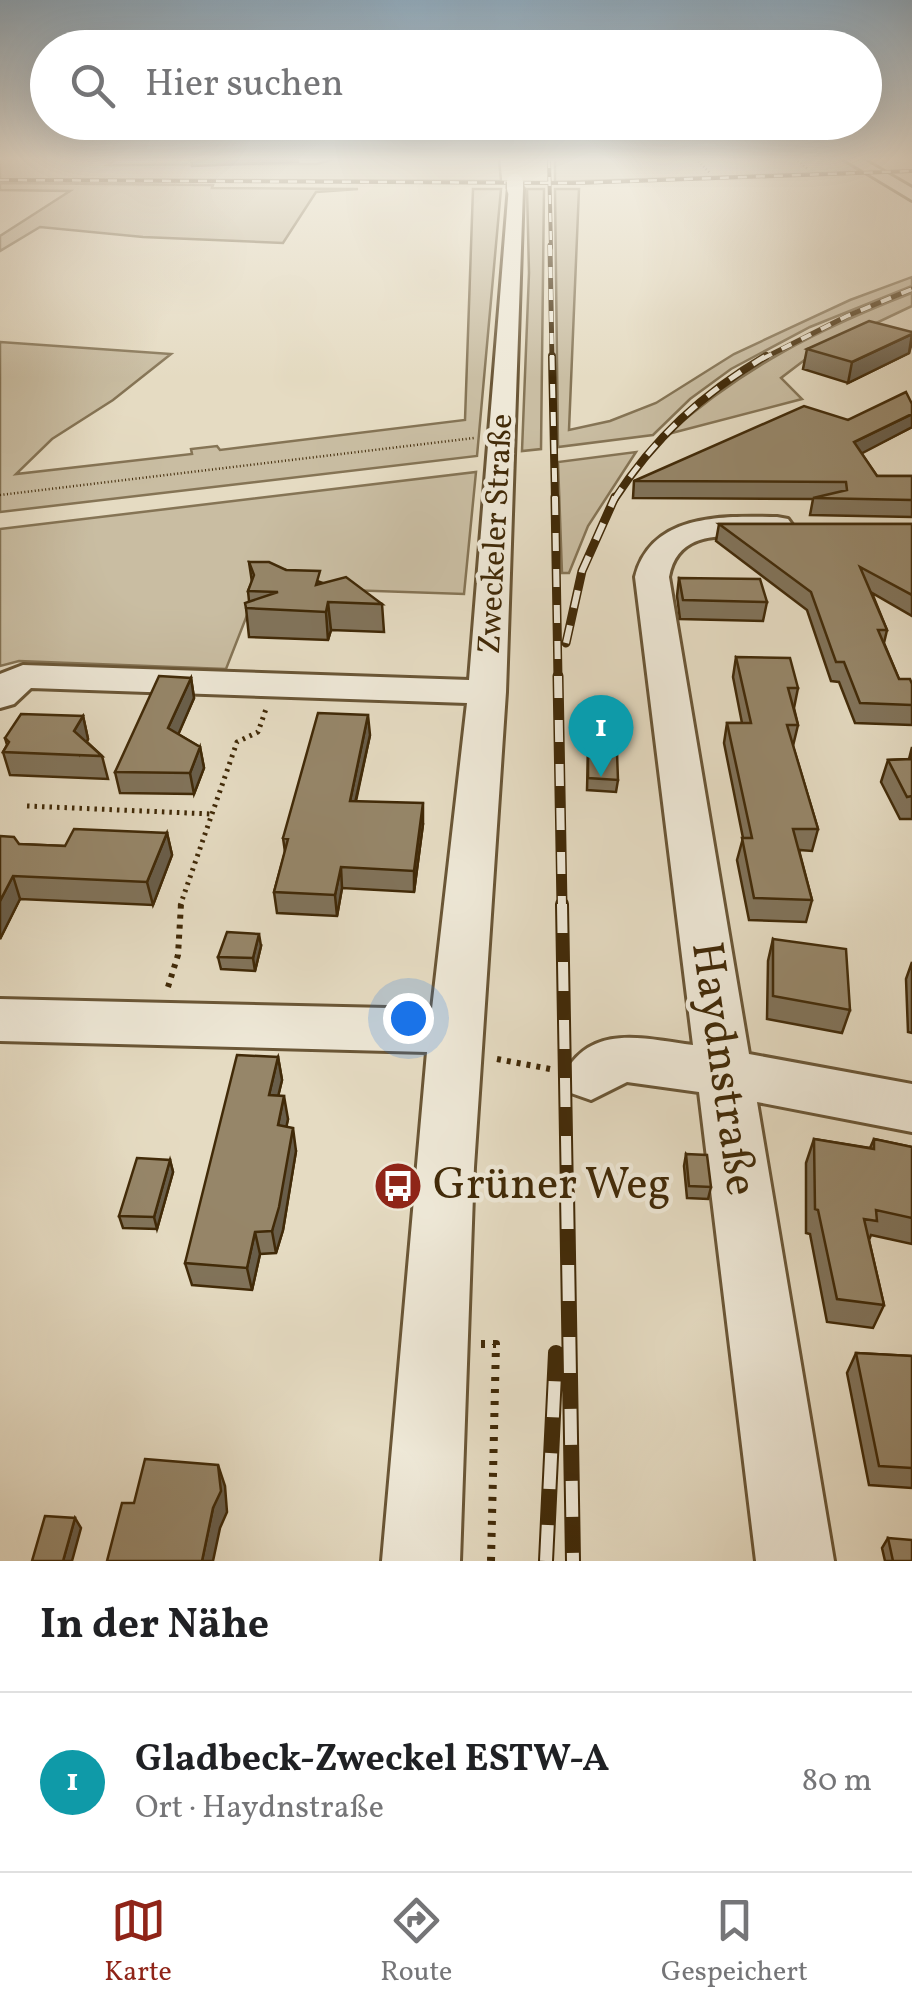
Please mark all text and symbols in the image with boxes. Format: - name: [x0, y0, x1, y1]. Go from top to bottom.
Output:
- search box: [30, 30, 882, 140]
- icon: search: [65, 58, 120, 113]
- text: Hier suchen: [145, 59, 344, 112]
- street label: Zweckeler Straße: [469, 413, 525, 655]
- pin: 1: [568, 694, 634, 777]
- street label: Haydnstraße: [673, 938, 771, 1200]
- your location: [383, 993, 434, 1044]
- place label: Grüner Weg: [433, 1155, 671, 1218]
- bus stop icon: Grüner Weg: [372, 1160, 424, 1212]
- text: In der Nähe: [40, 1597, 269, 1656]
- text: Gladbeck-Zweckel ESTW-A: [135, 1734, 609, 1787]
- text: 1: [66, 1760, 79, 1804]
- text: 80 m: [802, 1760, 872, 1804]
- text: Ort · Haydnstraße: [135, 1787, 384, 1831]
- tab: Karte: [104, 1893, 172, 1992]
- tab: Route: [380, 1893, 452, 1992]
- tab: Gespeichert: [661, 1893, 808, 1992]

